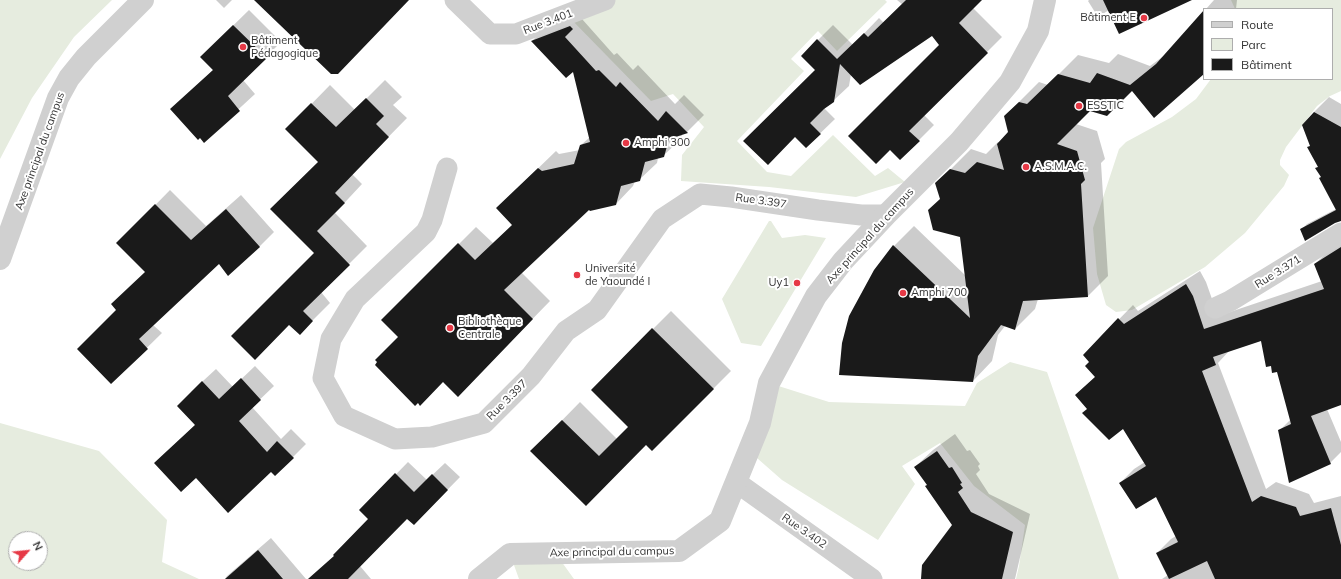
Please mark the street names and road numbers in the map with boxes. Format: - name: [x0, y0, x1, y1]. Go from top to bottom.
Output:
- street label: Rue 3.401: [521, 7, 575, 37]
- street label: Axe principal du campus: [12, 90, 68, 212]
- street label: Axe principal du campus: [823, 185, 917, 287]
- street label: Rue 3.397: [734, 191, 788, 211]
- street label: Rue 3.371: [1253, 253, 1303, 291]
- street label: Rue 3.397: [484, 377, 530, 423]
- street label: Rue 3.402: [779, 511, 829, 551]
- street label: Axe principal du campus: [550, 544, 674, 560]

